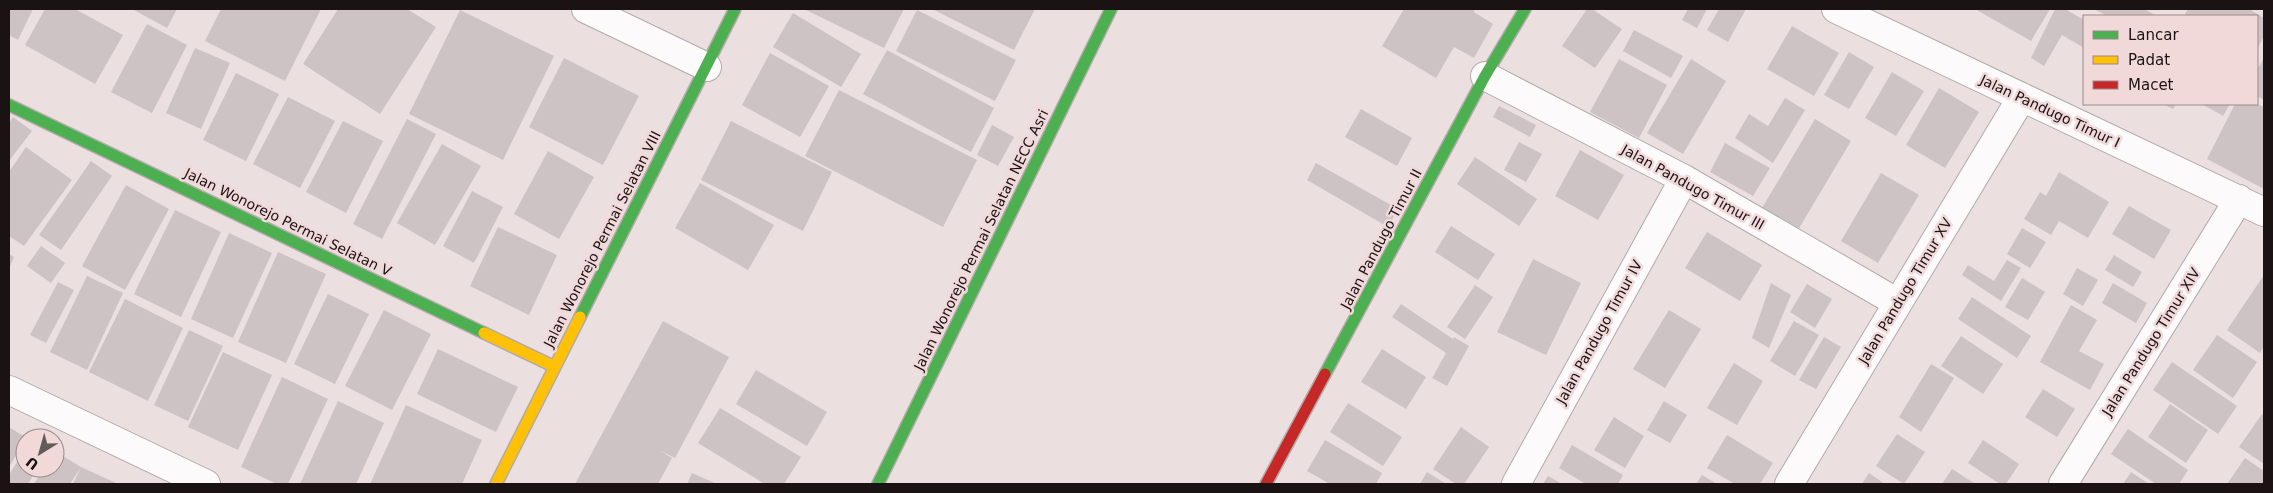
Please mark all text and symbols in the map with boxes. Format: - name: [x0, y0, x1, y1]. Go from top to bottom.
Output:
- legend: [2083, 15, 2258, 105]
- text: Lancar: [2128, 26, 2179, 44]
- text: Padat: [2128, 51, 2170, 69]
- street label: Jalan Pandugo Timur I: [1977, 71, 2122, 150]
- text: Macet: [2128, 76, 2174, 94]
- street label: Jalan Wonorejo Permai Selatan NECC Asri: [910, 107, 1051, 374]
- street label: Jalan Wonorejo Permai Selatan VIII: [540, 128, 664, 351]
- street label: Jalan Pandugo Timur III: [1618, 141, 1767, 233]
- street label: Jalan Wonorejo Permai Selatan V: [181, 164, 394, 279]
- street label: Jalan Pandugo Timur II: [1337, 166, 1425, 313]
- street label: Jalan Pandugo Timur XV: [1855, 215, 1955, 368]
- street label: Jalan Pandugo Timur IV: [1552, 257, 1645, 408]
- street label: Jalan Pandugo Timur XIV: [2098, 265, 2203, 420]
- north arrow: [15, 428, 65, 478]
- text: U: [23, 454, 42, 473]

